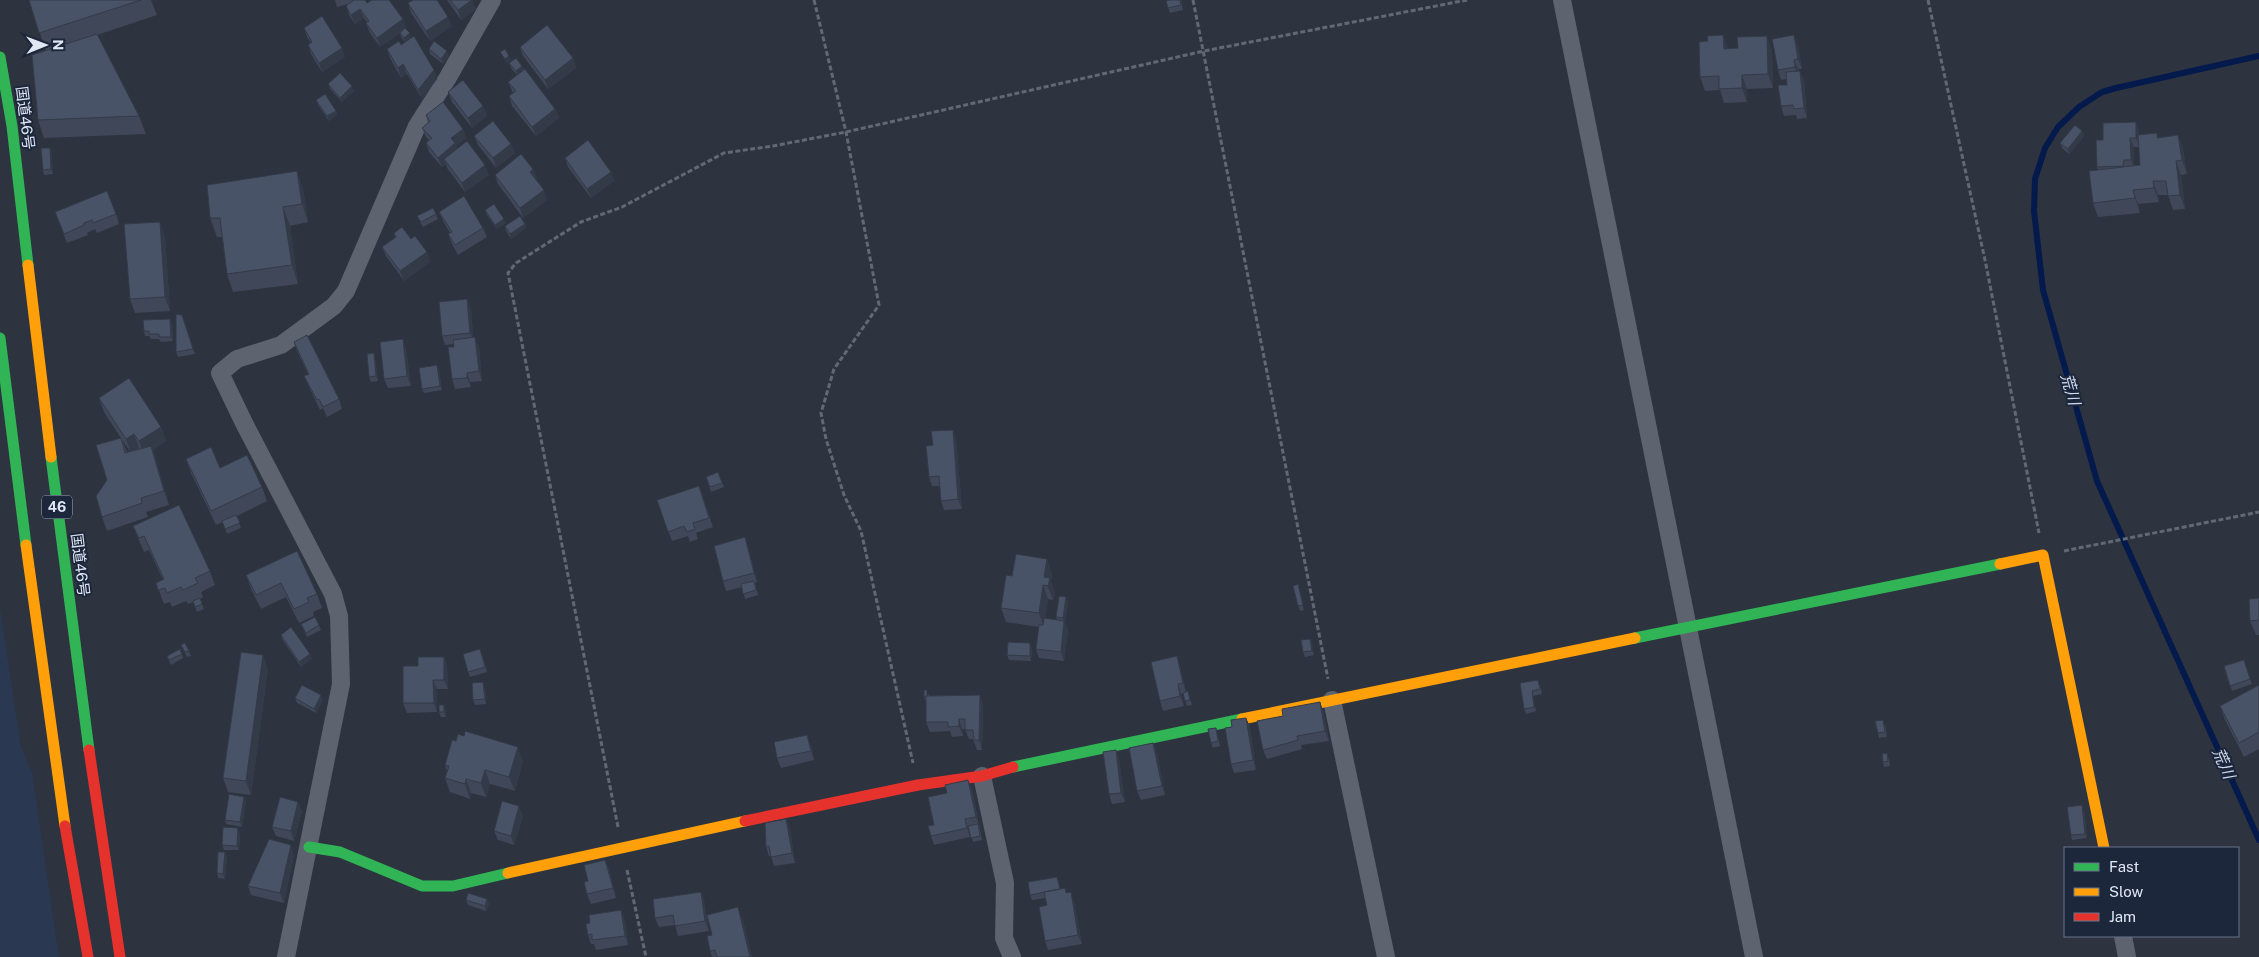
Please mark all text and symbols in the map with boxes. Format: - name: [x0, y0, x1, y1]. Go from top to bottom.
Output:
- north arrow: [20, 20, 70, 70]
- text: N: [50, 39, 66, 50]
- street label: 国道46号: [13, 85, 38, 151]
- water label: 荒川: [2057, 371, 2085, 409]
- road number: 46: [42, 496, 72, 518]
- street label: 国道46号: [68, 532, 93, 598]
- water label: 荒川: [2208, 745, 2240, 784]
- legend: [2064, 847, 2239, 937]
- text: Fast: [2109, 858, 2139, 875]
- text: Slow: [2109, 883, 2144, 900]
- text: Jam: [2109, 908, 2136, 925]

